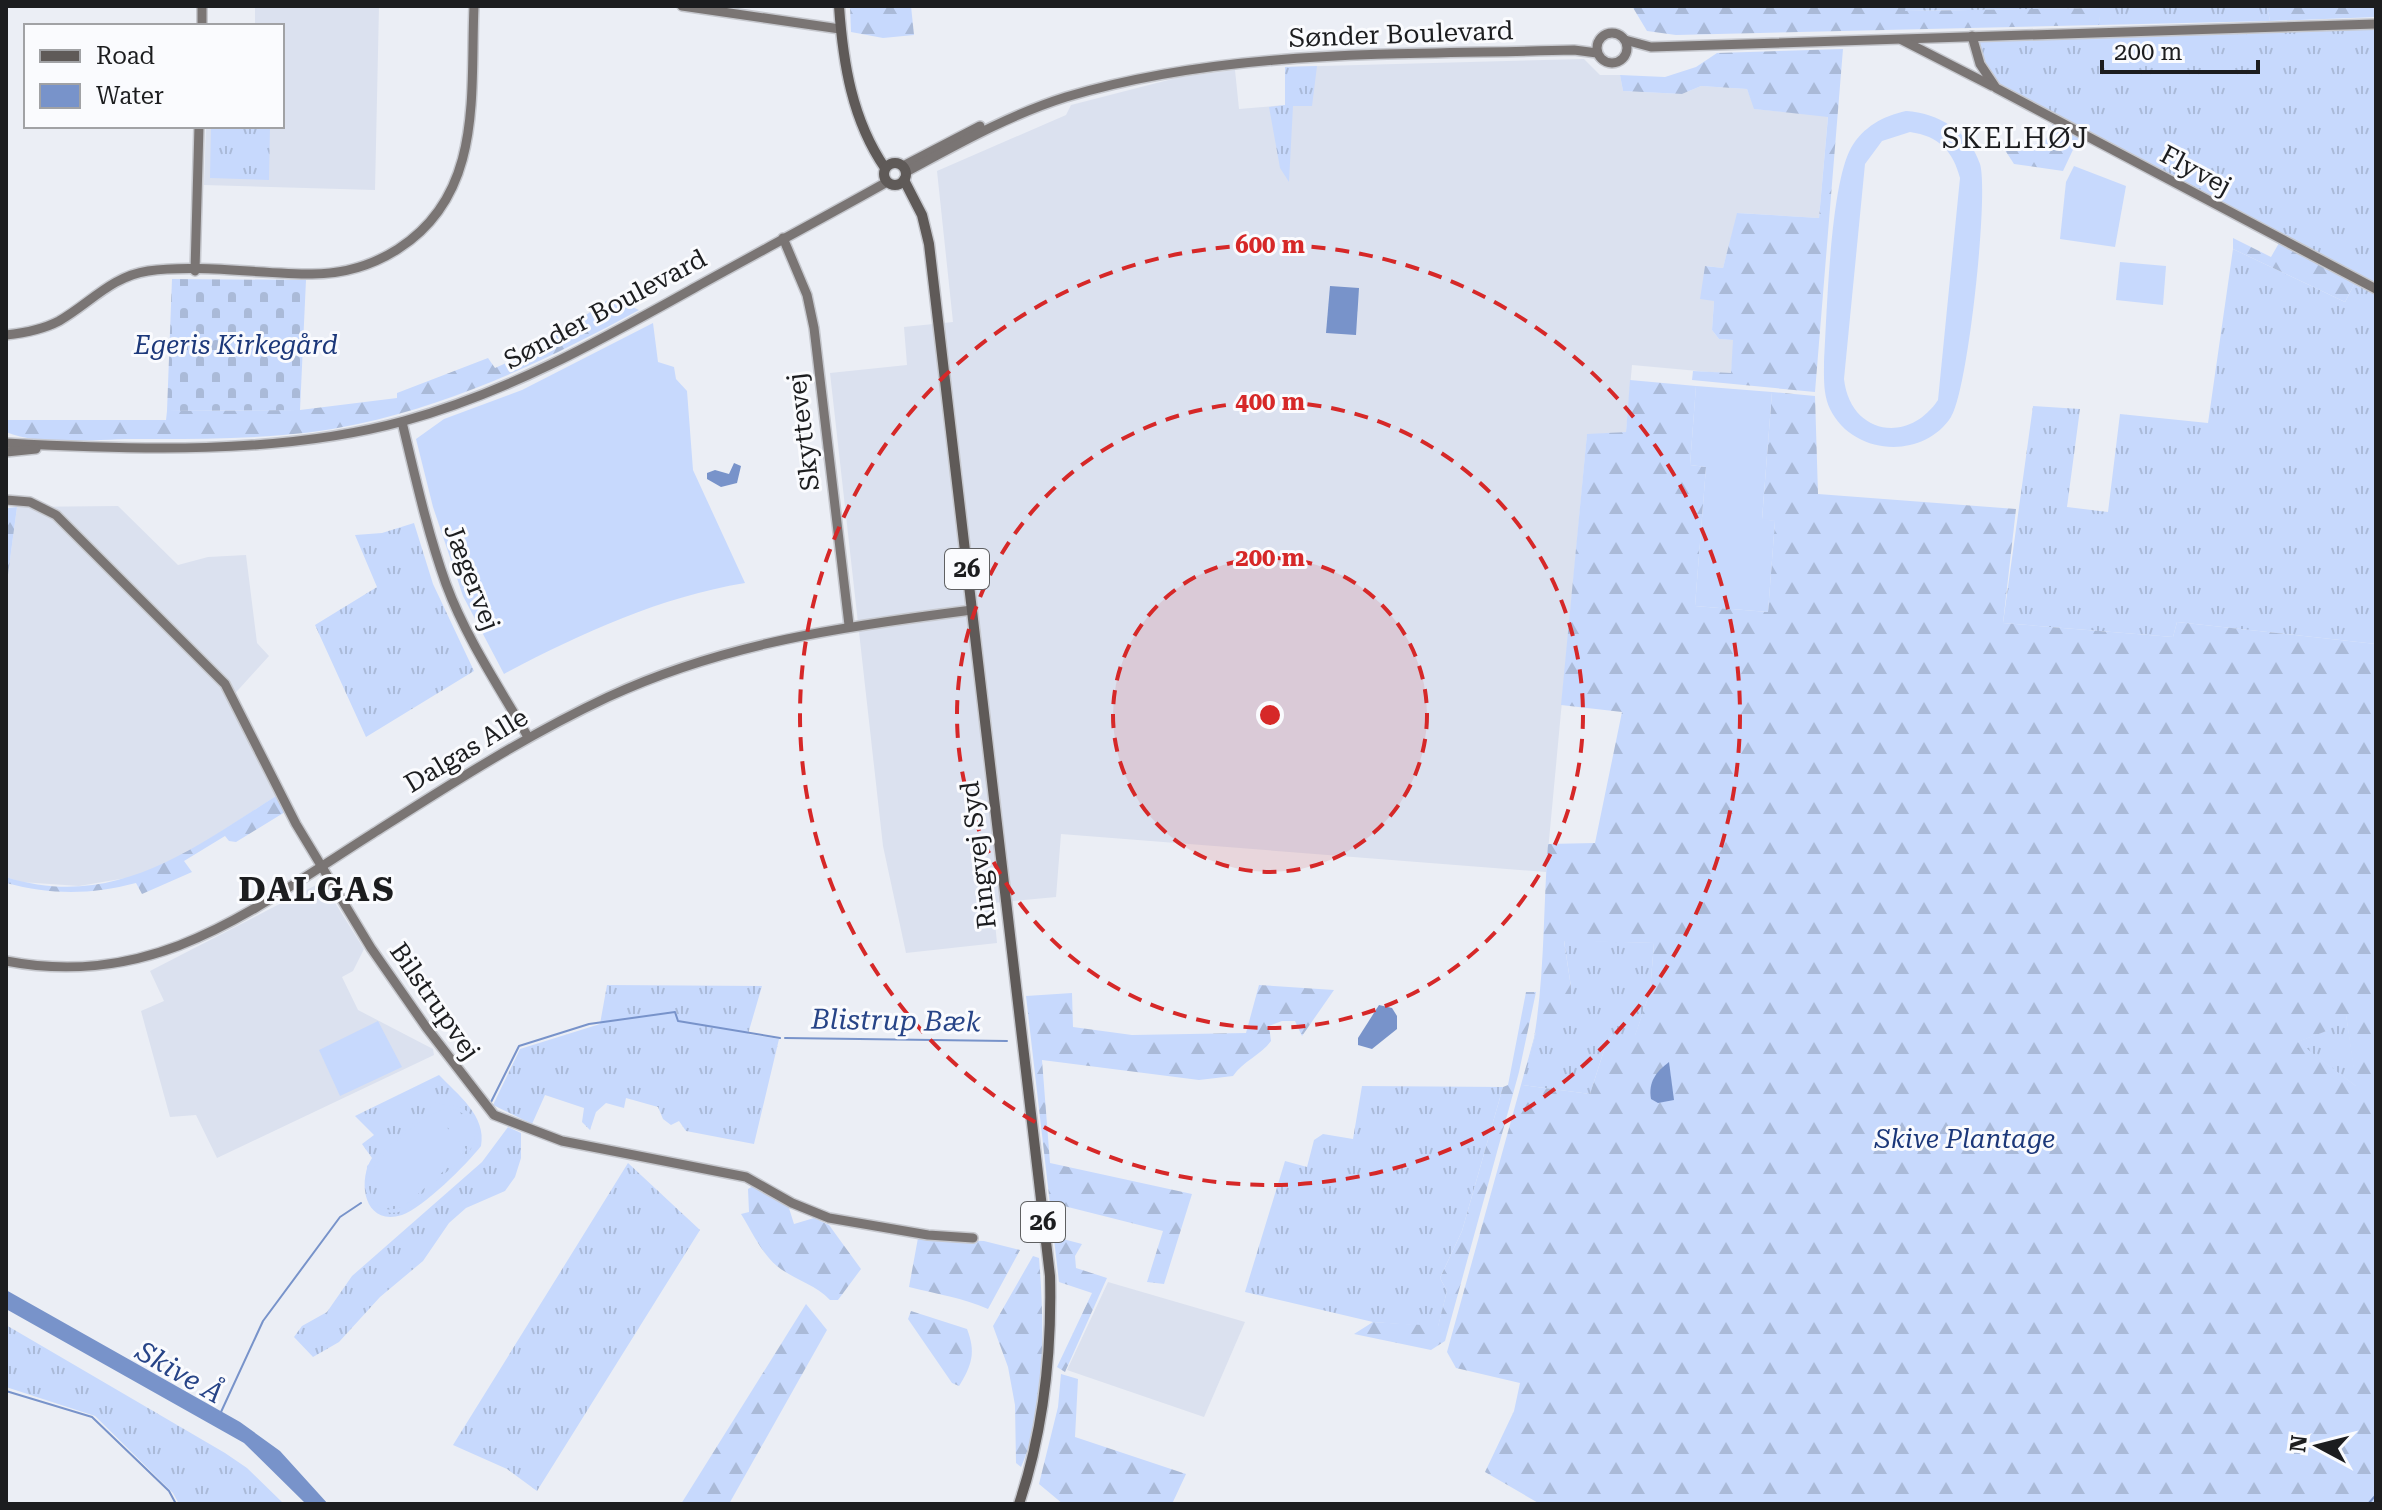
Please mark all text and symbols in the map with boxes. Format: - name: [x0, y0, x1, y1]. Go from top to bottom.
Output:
- street label: Sønder Boulevard: [1288, 15, 1514, 53]
- legend: [24, 24, 284, 128]
- scale bar: [2102, 24, 2258, 74]
- text: 200 m: [2114, 38, 2182, 66]
- text: Road: [96, 42, 155, 70]
- text: Water: [96, 82, 164, 110]
- district label: SKELHØJ: [1942, 122, 2090, 155]
- street label: Flyvej: [2155, 139, 2237, 201]
- text: 600 m: [1235, 231, 1305, 259]
- street label: Sønder Boulevard: [499, 243, 712, 375]
- park label: Egeris Kirkegård: [133, 330, 338, 360]
- street label: Skyttevej: [781, 371, 825, 493]
- text: 400 m: [1235, 388, 1305, 416]
- street label: Jægervej: [438, 519, 506, 635]
- text: 200 m: [1235, 544, 1305, 572]
- road number: 26: [945, 549, 989, 589]
- street label: Dalgas Alle: [399, 701, 533, 799]
- centre of rings: [1256, 701, 1284, 729]
- street label: Ringvej Syd: [954, 779, 1002, 931]
- district label: DALGAS: [238, 869, 396, 909]
- street label: Bilstrupvej: [384, 937, 486, 1065]
- water label: Blistrup Bæk: [810, 1003, 982, 1038]
- park label: Skive Plantage: [1874, 1124, 2055, 1154]
- road number: 26: [1021, 1202, 1065, 1242]
- water label: Skive Å: [129, 1332, 230, 1410]
- north arrow: [2278, 1406, 2358, 1486]
- text: N: [2285, 1434, 2312, 1454]

